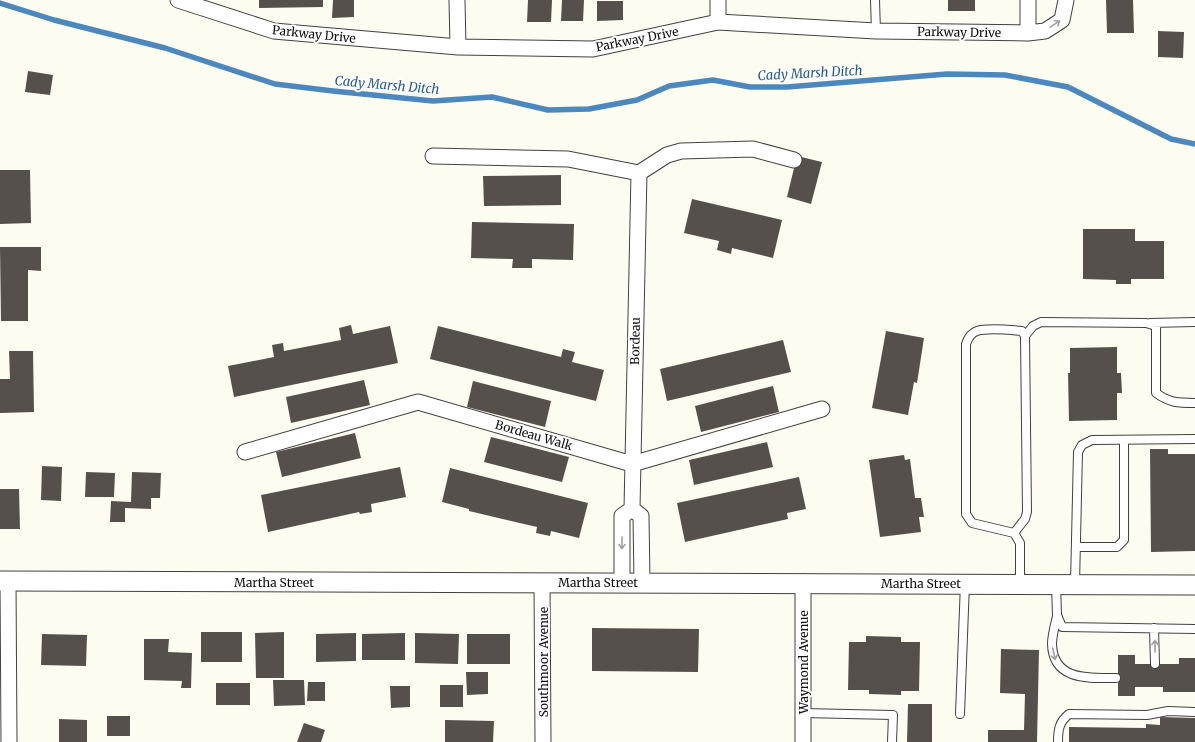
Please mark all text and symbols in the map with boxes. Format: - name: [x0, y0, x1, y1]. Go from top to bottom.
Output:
- one-way arrow: [1049, 20, 1060, 28]
- street label: Parkway Drive: [271, 22, 357, 46]
- street label: Parkway Drive: [594, 24, 680, 54]
- street label: Parkway Drive: [917, 24, 1001, 40]
- water label: Cady Marsh Ditch: [757, 62, 863, 84]
- water label: Cady Marsh Ditch: [334, 72, 440, 98]
- street label: Bordeau: [627, 317, 643, 365]
- street label: Bordeau Walk: [494, 417, 575, 453]
- one-way arrow: [618, 536, 626, 549]
- street label: Martha Street: [234, 575, 314, 590]
- street label: Martha Street: [558, 575, 638, 590]
- street label: Martha Street: [881, 576, 961, 591]
- street label: Southmoor Avenue: [536, 607, 551, 717]
- street label: Waymond Avenue: [796, 610, 811, 715]
- one-way arrow: [1151, 640, 1158, 653]
- one-way arrow: [1051, 647, 1059, 660]

